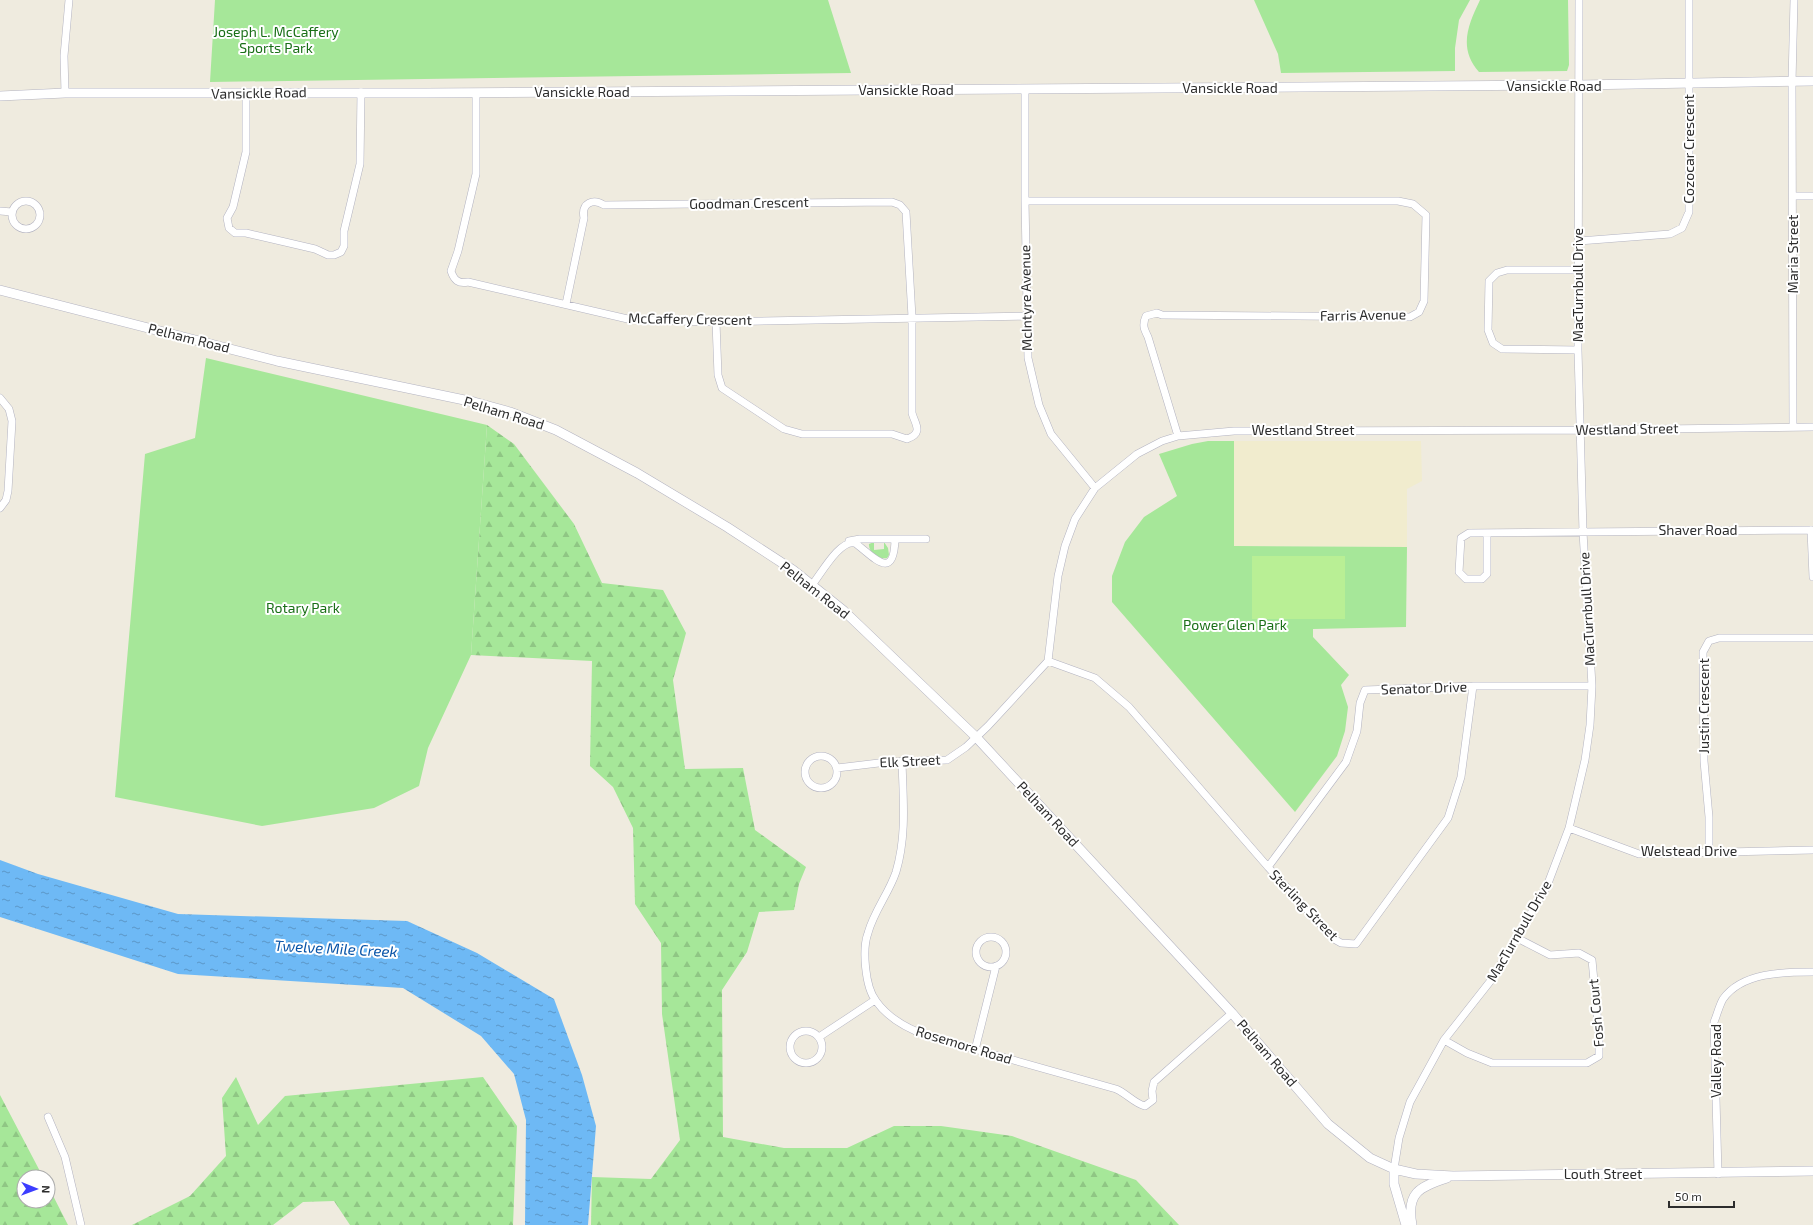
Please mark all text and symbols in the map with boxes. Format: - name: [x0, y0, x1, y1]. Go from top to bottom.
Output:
- park label: Joseph L. McCaffery Sports Park: [213, 23, 339, 56]
- street label: Vansickle Road: [1506, 77, 1602, 94]
- street label: Vansickle Road: [1182, 79, 1278, 96]
- street label: Vansickle Road: [858, 81, 954, 98]
- street label: Vansickle Road: [211, 83, 307, 102]
- street label: Vansickle Road: [534, 83, 630, 100]
- street label: Cozocar Crescent: [1680, 94, 1697, 204]
- street label: Goodman Crescent: [689, 193, 809, 212]
- street label: Maria Street: [1784, 215, 1801, 293]
- street label: MacTurnbull Drive: [1569, 228, 1586, 342]
- street label: McIntyre Avenue: [1016, 245, 1035, 351]
- street label: Farris Avenue: [1320, 305, 1406, 324]
- street label: McCaffery Crescent: [628, 309, 752, 328]
- street label: Pelham Road: [147, 319, 232, 356]
- street label: Pelham Road: [462, 392, 546, 433]
- street label: Westland Street: [1575, 419, 1679, 438]
- street label: Westland Street: [1251, 421, 1355, 438]
- street label: Shaver Road: [1658, 521, 1738, 538]
- street label: MacTurnbull Drive: [1575, 552, 1598, 667]
- street label: Pelham Road: [777, 557, 853, 622]
- park label: Rotary Park: [266, 599, 340, 616]
- park label: Power Glen Park: [1183, 616, 1287, 633]
- street label: Justin Crescent: [1695, 658, 1712, 754]
- street label: Senator Drive: [1381, 678, 1467, 697]
- street label: Elk Street: [879, 750, 941, 771]
- street label: Pelham Road: [1014, 777, 1083, 850]
- street label: Welstead Drive: [1641, 842, 1737, 859]
- street label: Sterling Street: [1266, 866, 1342, 944]
- street label: MacTurnbull Drive: [1483, 877, 1554, 984]
- water label: Twelve Mile Creek: [274, 936, 398, 960]
- street label: Fosh Court: [1584, 978, 1607, 1048]
- street label: Pelham Road: [1234, 1016, 1301, 1090]
- street label: Rosemore Road: [914, 1022, 1014, 1067]
- street label: Valley Road: [1707, 1024, 1724, 1098]
- street label: Louth Street: [1564, 1165, 1642, 1182]
- north arrow: [16, 1169, 56, 1209]
- scale bar: [1669, 1183, 1734, 1209]
- text: N: [40, 1185, 53, 1193]
- text: 50 m: [1675, 1189, 1702, 1203]

